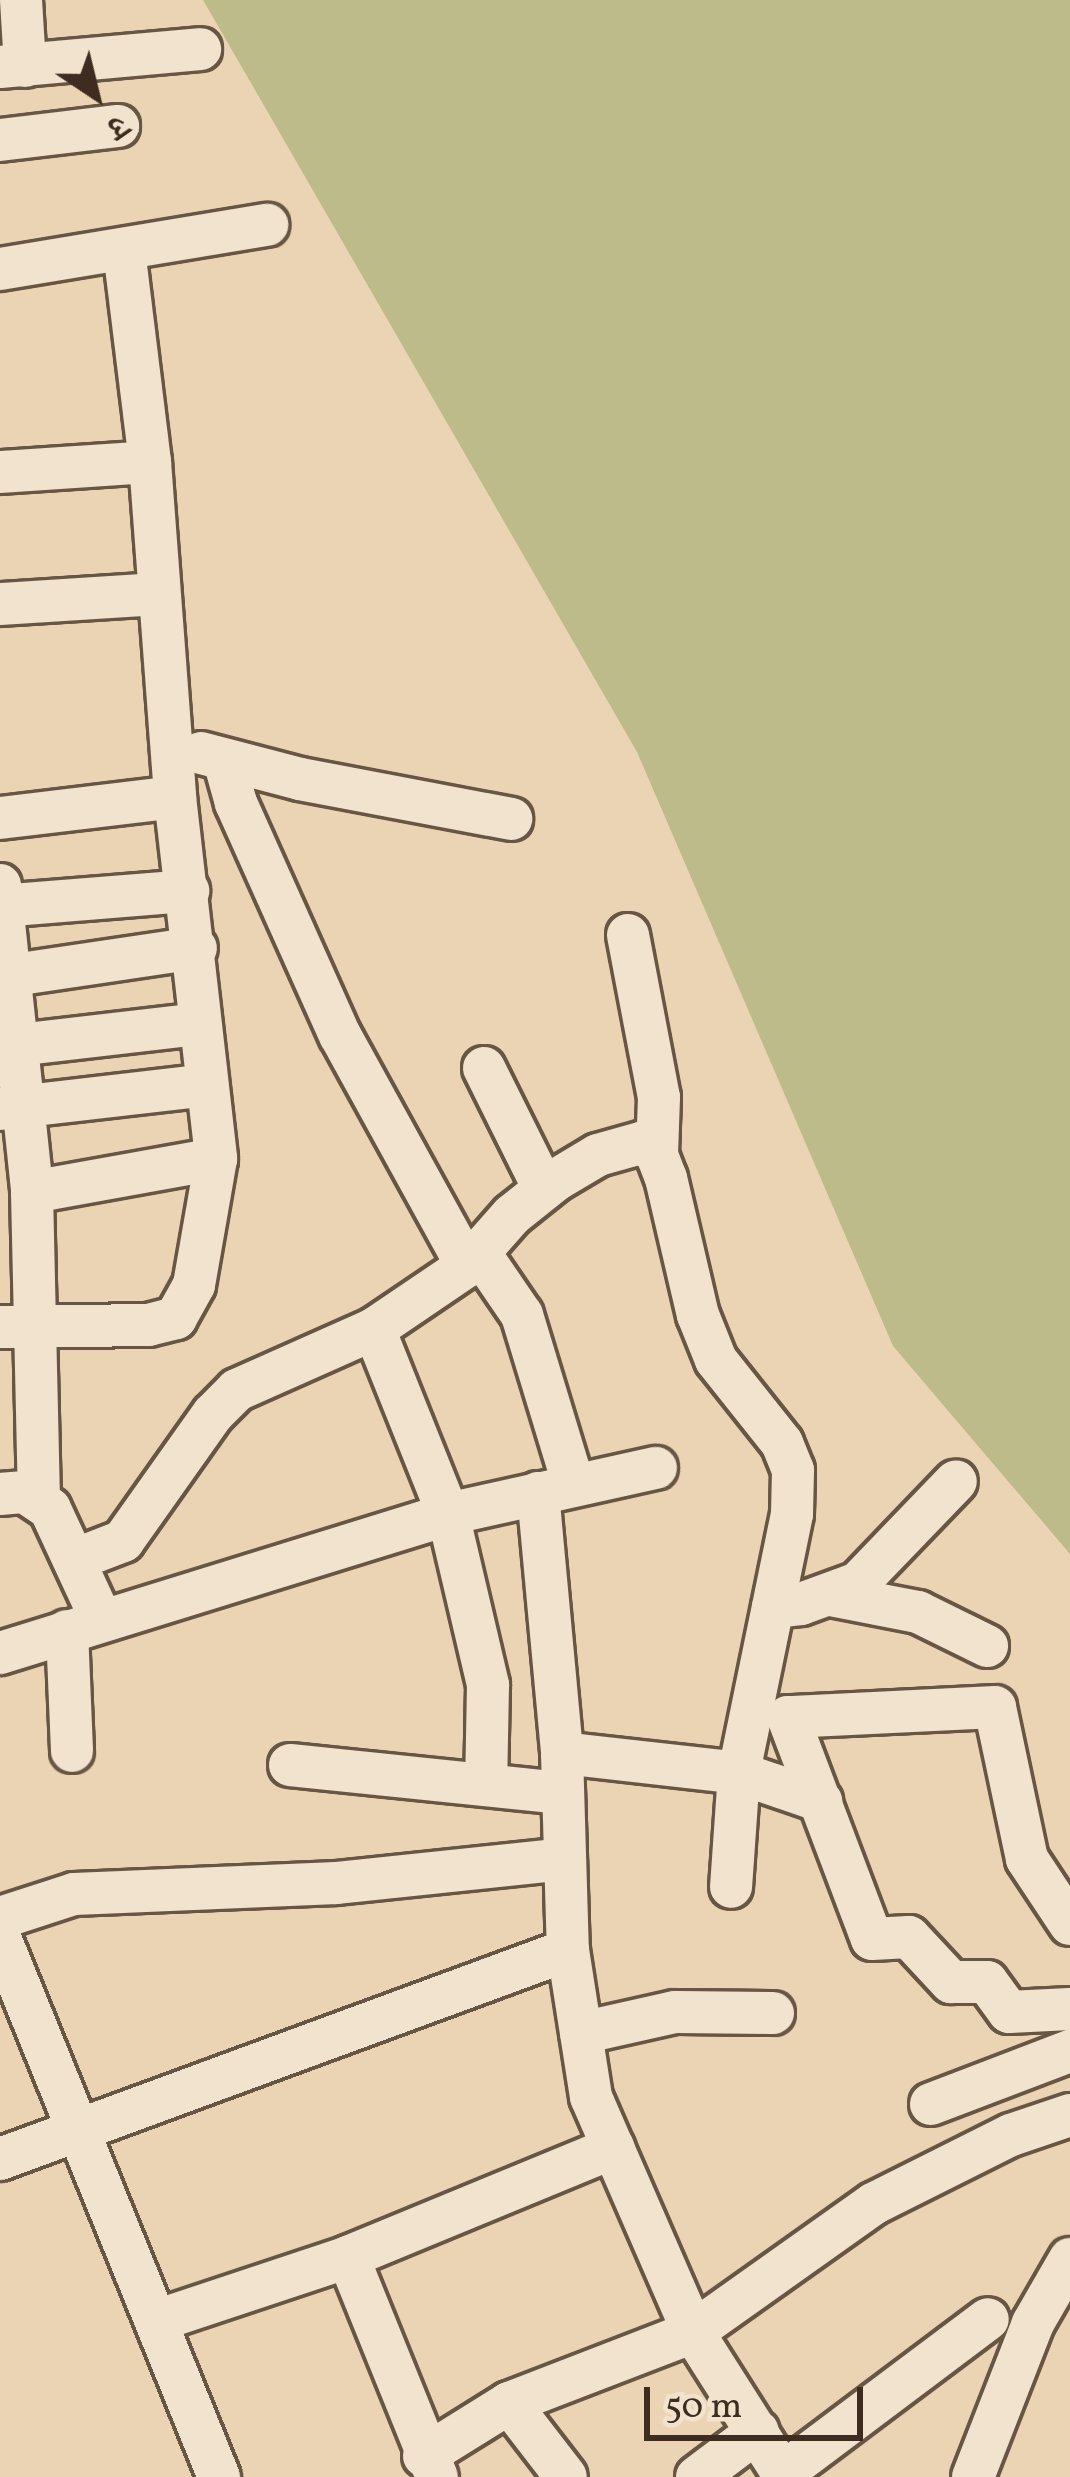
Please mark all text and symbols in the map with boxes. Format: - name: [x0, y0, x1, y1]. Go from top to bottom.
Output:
- north arrow: [36, 36, 156, 156]
- text: उ: [97, 102, 137, 149]
- scale bar: [650, 2363, 869, 2437]
- text: 50 m: [665, 2383, 742, 2433]

